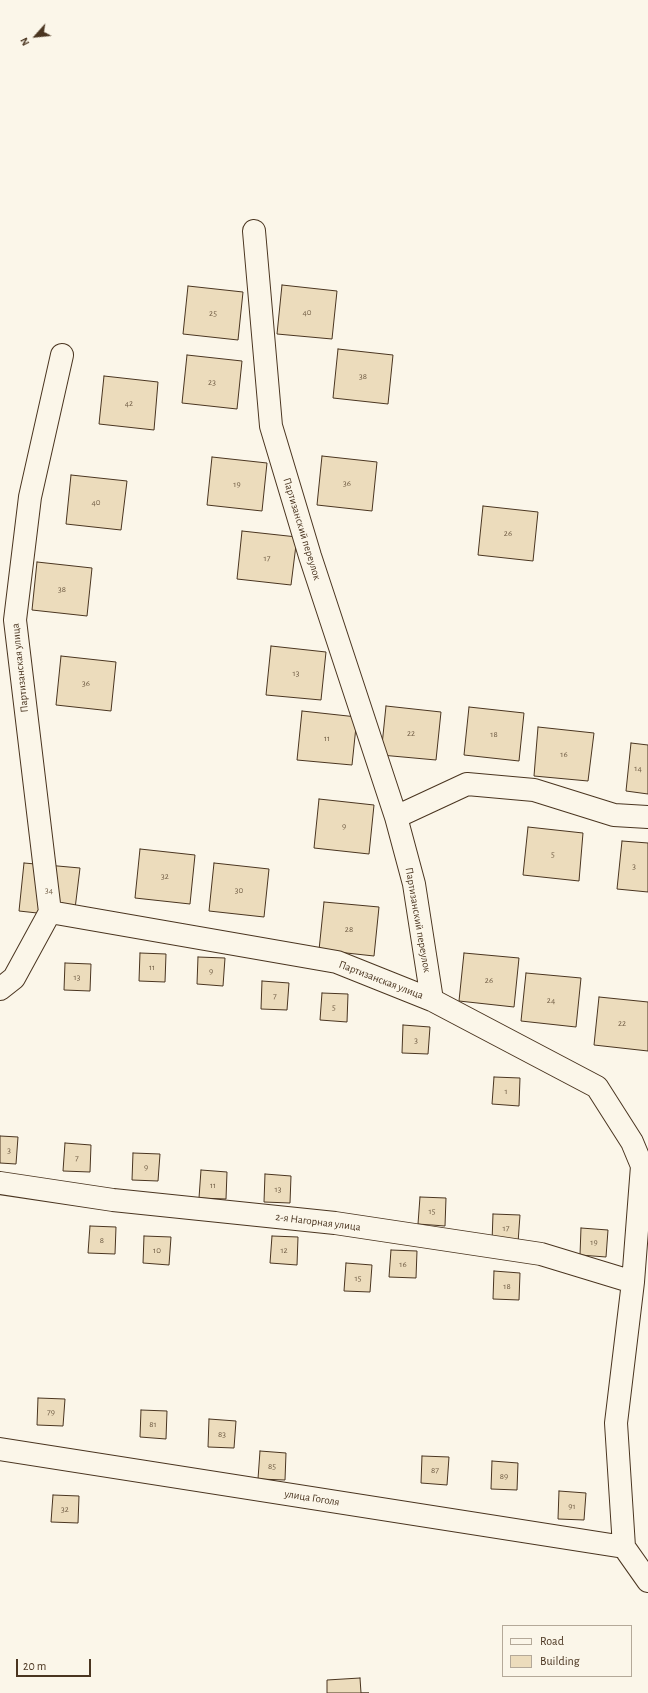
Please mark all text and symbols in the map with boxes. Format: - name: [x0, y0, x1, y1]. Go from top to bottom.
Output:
- north arrow: [16, 16, 56, 56]
- text: N: [18, 36, 32, 48]
- house number: 40: [302, 307, 312, 317]
- house number: 25: [209, 308, 217, 318]
- house number: 38: [359, 371, 367, 381]
- house number: 23: [208, 377, 216, 387]
- house number: 42: [125, 398, 133, 408]
- street label: Партизанский переулок: [280, 476, 324, 582]
- house number: 36: [343, 478, 351, 488]
- house number: 19: [233, 479, 241, 489]
- house number: 40: [91, 497, 101, 507]
- house number: 26: [504, 528, 512, 538]
- house number: 17: [264, 553, 270, 563]
- house number: 38: [58, 584, 66, 594]
- street label: Партизанская улица: [9, 623, 31, 713]
- house number: 13: [293, 668, 299, 678]
- house number: 36: [82, 678, 90, 688]
- house number: 22: [407, 728, 415, 738]
- house number: 18: [490, 729, 498, 739]
- house number: 11: [324, 733, 330, 743]
- house number: 16: [560, 749, 568, 759]
- house number: 14: [634, 763, 642, 773]
- house number: 9: [342, 821, 346, 831]
- house number: 5: [551, 849, 555, 859]
- house number: 3: [632, 861, 636, 871]
- street label: Партизанский переулок: [402, 866, 434, 974]
- house number: 32: [161, 871, 169, 881]
- house number: 34: [45, 885, 53, 895]
- house number: 30: [235, 885, 243, 895]
- house number: 28: [345, 924, 353, 934]
- street label: Партизанская улица: [337, 958, 425, 1002]
- house number: 11: [149, 962, 155, 972]
- house number: 9: [209, 966, 213, 976]
- house number: 13: [74, 972, 80, 982]
- house number: 26: [485, 975, 493, 985]
- house number: 7: [273, 991, 277, 1001]
- house number: 24: [547, 995, 555, 1005]
- house number: 5: [332, 1002, 336, 1012]
- house number: 22: [618, 1018, 626, 1028]
- house number: 3: [414, 1035, 418, 1045]
- house number: 1: [504, 1086, 508, 1096]
- house number: 3: [7, 1145, 11, 1155]
- house number: 7: [75, 1153, 79, 1163]
- house number: 9: [144, 1162, 148, 1172]
- house number: 11: [210, 1180, 216, 1190]
- house number: 13: [275, 1184, 281, 1194]
- house number: 15: [429, 1206, 435, 1216]
- street label: 2-я Нагорная улица: [275, 1210, 361, 1234]
- house number: 17: [503, 1223, 509, 1233]
- house number: 8: [100, 1235, 104, 1245]
- house number: 19: [590, 1237, 598, 1247]
- house number: 10: [153, 1245, 161, 1255]
- house number: 12: [280, 1245, 288, 1255]
- house number: 16: [399, 1259, 407, 1269]
- house number: 15: [355, 1273, 361, 1283]
- house number: 18: [503, 1281, 511, 1291]
- house number: 79: [47, 1407, 55, 1417]
- house number: 81: [149, 1419, 157, 1429]
- house number: 83: [218, 1429, 226, 1439]
- house number: 85: [268, 1461, 276, 1471]
- house number: 87: [431, 1465, 439, 1475]
- house number: 89: [500, 1471, 508, 1481]
- street label: улица Гоголя: [283, 1487, 341, 1509]
- house number: 91: [568, 1501, 576, 1511]
- house number: 32: [61, 1504, 69, 1514]
- legend: [502, 1625, 632, 1677]
- text: Road: [540, 1635, 564, 1647]
- scale bar: [18, 1651, 93, 1677]
- text: Building: [540, 1655, 580, 1667]
- text: 20 m: [23, 1660, 46, 1672]

